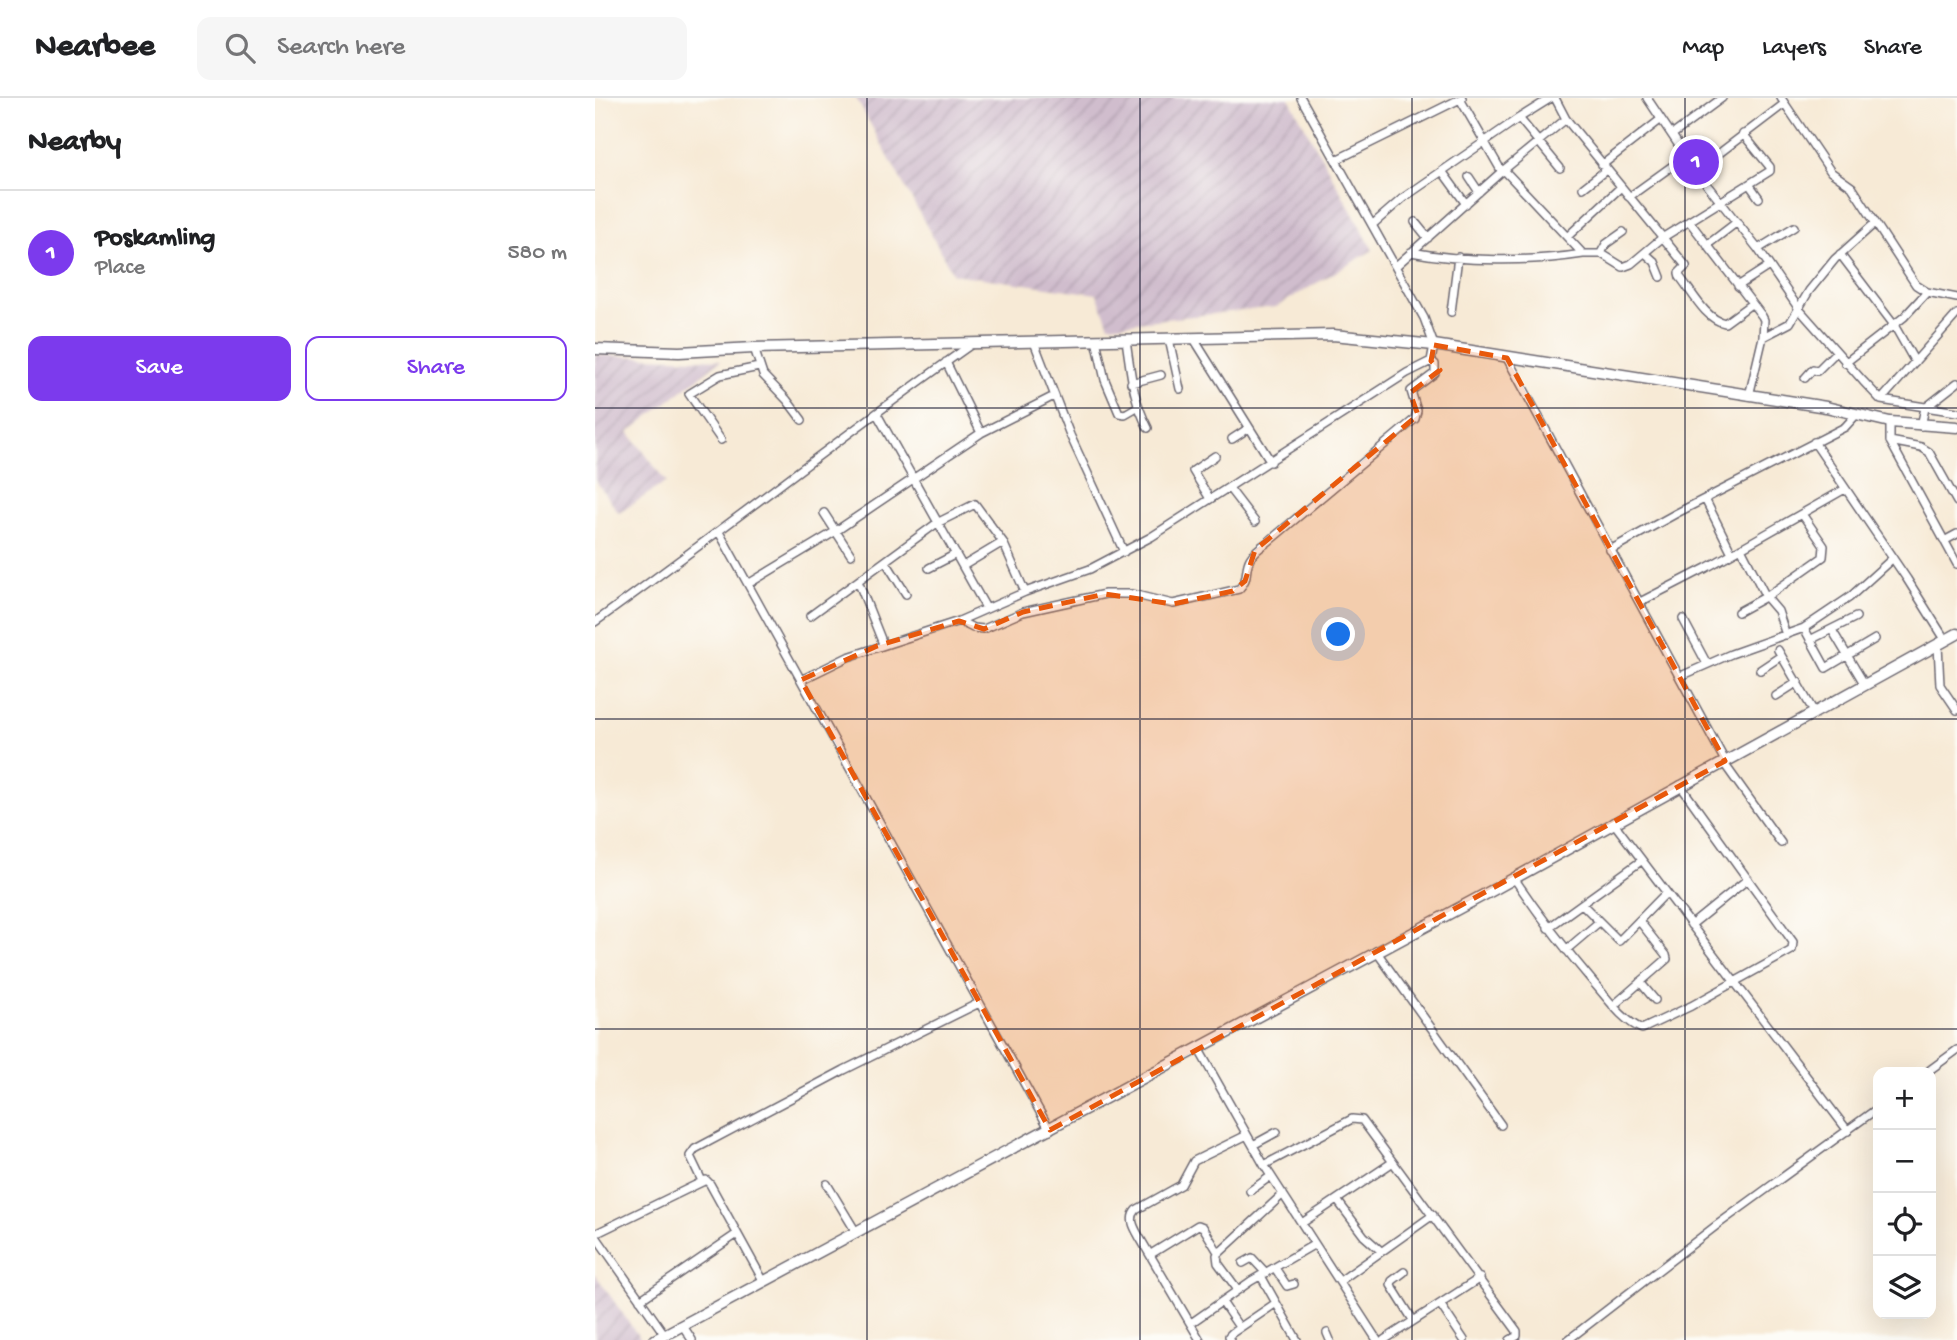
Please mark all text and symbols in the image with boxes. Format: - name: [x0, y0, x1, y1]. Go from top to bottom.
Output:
- search box: [197, 17, 687, 80]
- text: Nearbee: [35, 29, 155, 67]
- icon: search: [221, 29, 259, 67]
- text: Search here: [277, 33, 405, 64]
- text: Map: [1682, 34, 1724, 63]
- text: Layers: [1762, 34, 1826, 63]
- text: Share: [1864, 34, 1922, 63]
- text: Nearby: [28, 126, 121, 161]
- pin: 1: [1673, 136, 1719, 188]
- text: Poskamling: [95, 224, 215, 255]
- text: 1: [46, 240, 56, 267]
- text: 580 m: [507, 240, 567, 267]
- text: Place: [95, 255, 145, 282]
- button: Save: [28, 336, 291, 401]
- button: Share: [305, 336, 567, 401]
- your location: [1321, 617, 1355, 651]
- map controls: [1873, 1067, 1936, 1319]
- button: +: [1873, 1067, 1936, 1130]
- button: −: [1873, 1130, 1936, 1193]
- button: locate: [1873, 1193, 1936, 1256]
- button: layers: [1873, 1256, 1936, 1319]

